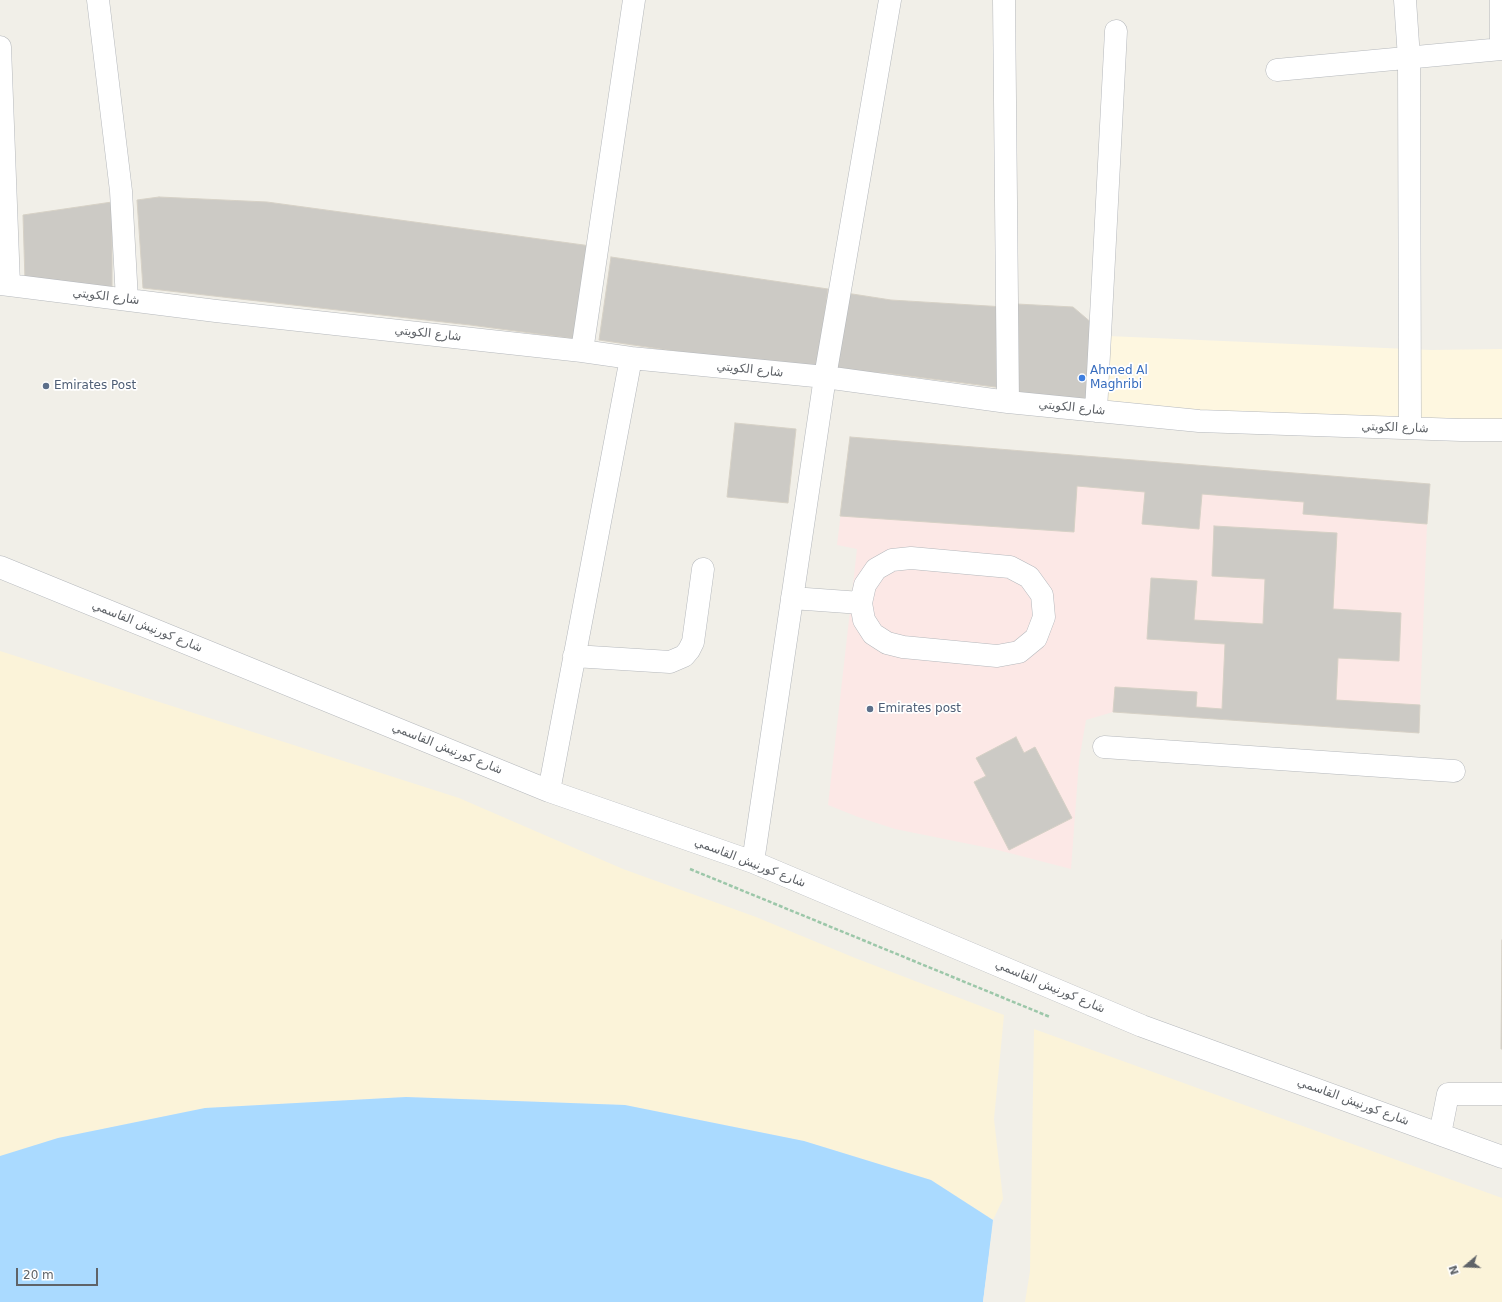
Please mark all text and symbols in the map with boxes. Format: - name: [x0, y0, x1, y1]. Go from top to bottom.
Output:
- street label: شارع الكويتي: [72, 286, 140, 308]
- street label: شارع الكويتي: [394, 323, 462, 345]
- street label: شارع الكويتي: [716, 359, 784, 381]
- place label: Ahmed Al Maghribi: [1090, 364, 1148, 392]
- marker: Ahmed Al Maghribi: [1077, 373, 1087, 383]
- place label: Emirates Post: [54, 379, 136, 393]
- marker: Emirates Post: [41, 381, 51, 391]
- street label: شارع الكويتي: [1038, 397, 1106, 419]
- street label: شارع الكويتي: [1361, 420, 1429, 436]
- street label: شارع كورنيش القاسمي: [90, 598, 204, 656]
- place label: Emirates post: [878, 702, 961, 716]
- marker: Emirates post: [865, 704, 875, 714]
- street label: شارع كورنيش القاسمي: [390, 720, 504, 778]
- street label: شارع كورنيش القاسمي: [692, 835, 808, 891]
- street label: شارع كورنيش القاسمي: [993, 957, 1107, 1017]
- street label: شارع كورنيش القاسمي: [1295, 1075, 1411, 1129]
- north arrow: [1446, 1246, 1486, 1286]
- scale bar: [18, 1260, 100, 1286]
- text: N: [1447, 1264, 1462, 1277]
- text: 20 m: [23, 1268, 54, 1282]

